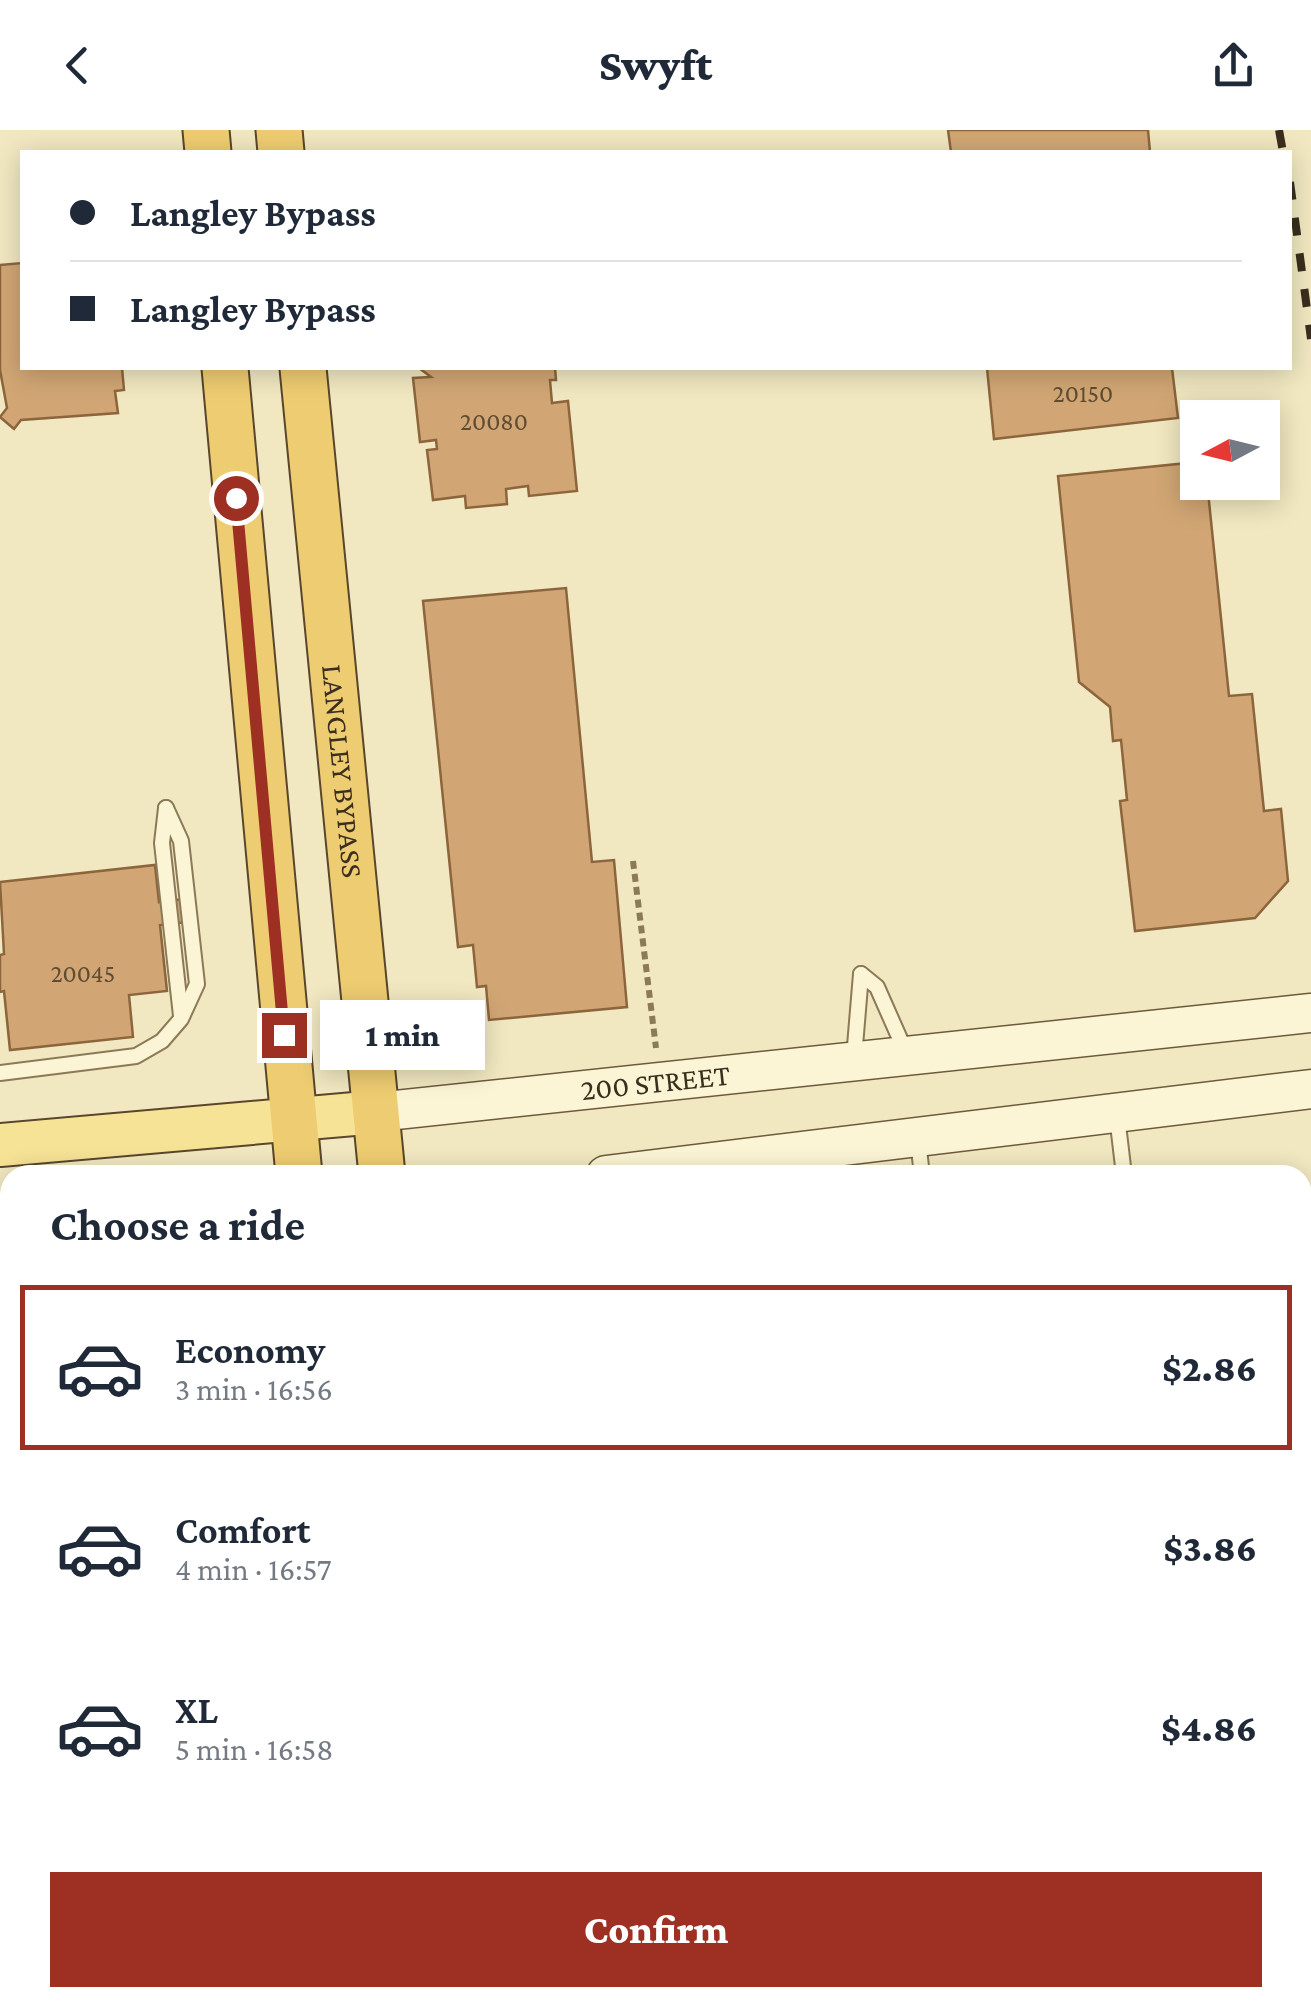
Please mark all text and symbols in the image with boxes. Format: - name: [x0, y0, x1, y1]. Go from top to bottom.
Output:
- icon: back: [50, 38, 105, 93]
- icon: share: [1206, 38, 1261, 93]
- text: Swyft: [599, 40, 712, 90]
- text: Langley Bypass: [130, 192, 376, 234]
- text: Langley Bypass: [130, 288, 376, 330]
- house number: 20150: [1053, 380, 1113, 407]
- north arrow: [1180, 400, 1280, 500]
- map controls: [1180, 400, 1280, 500]
- house number: 20080: [460, 408, 528, 435]
- route start: [214, 476, 259, 521]
- street label: LANGLEY BYPASS: [316, 663, 370, 879]
- house number: 20045: [51, 960, 115, 987]
- callout: 1 min: [319, 1000, 484, 1070]
- route end: [262, 1013, 307, 1058]
- text: 1 min: [365, 1017, 440, 1053]
- street label: 200 STREET: [579, 1058, 732, 1106]
- text: Choose a ride: [50, 1200, 305, 1250]
- icon: car: [55, 1323, 145, 1413]
- text: Economy: [175, 1329, 325, 1371]
- text: $2.86: [1162, 1347, 1257, 1389]
- text: 3 min · 16:56: [175, 1371, 333, 1407]
- icon: car: [55, 1503, 145, 1593]
- text: Comfort: [175, 1509, 311, 1551]
- text: $3.86: [1163, 1527, 1257, 1569]
- text: 4 min · 16:57: [175, 1551, 331, 1587]
- icon: car: [55, 1683, 145, 1773]
- text: XL: [175, 1689, 218, 1731]
- text: $4.86: [1161, 1707, 1257, 1749]
- text: 5 min · 16:58: [175, 1731, 334, 1767]
- button: Confirm: [50, 1872, 1262, 1987]

